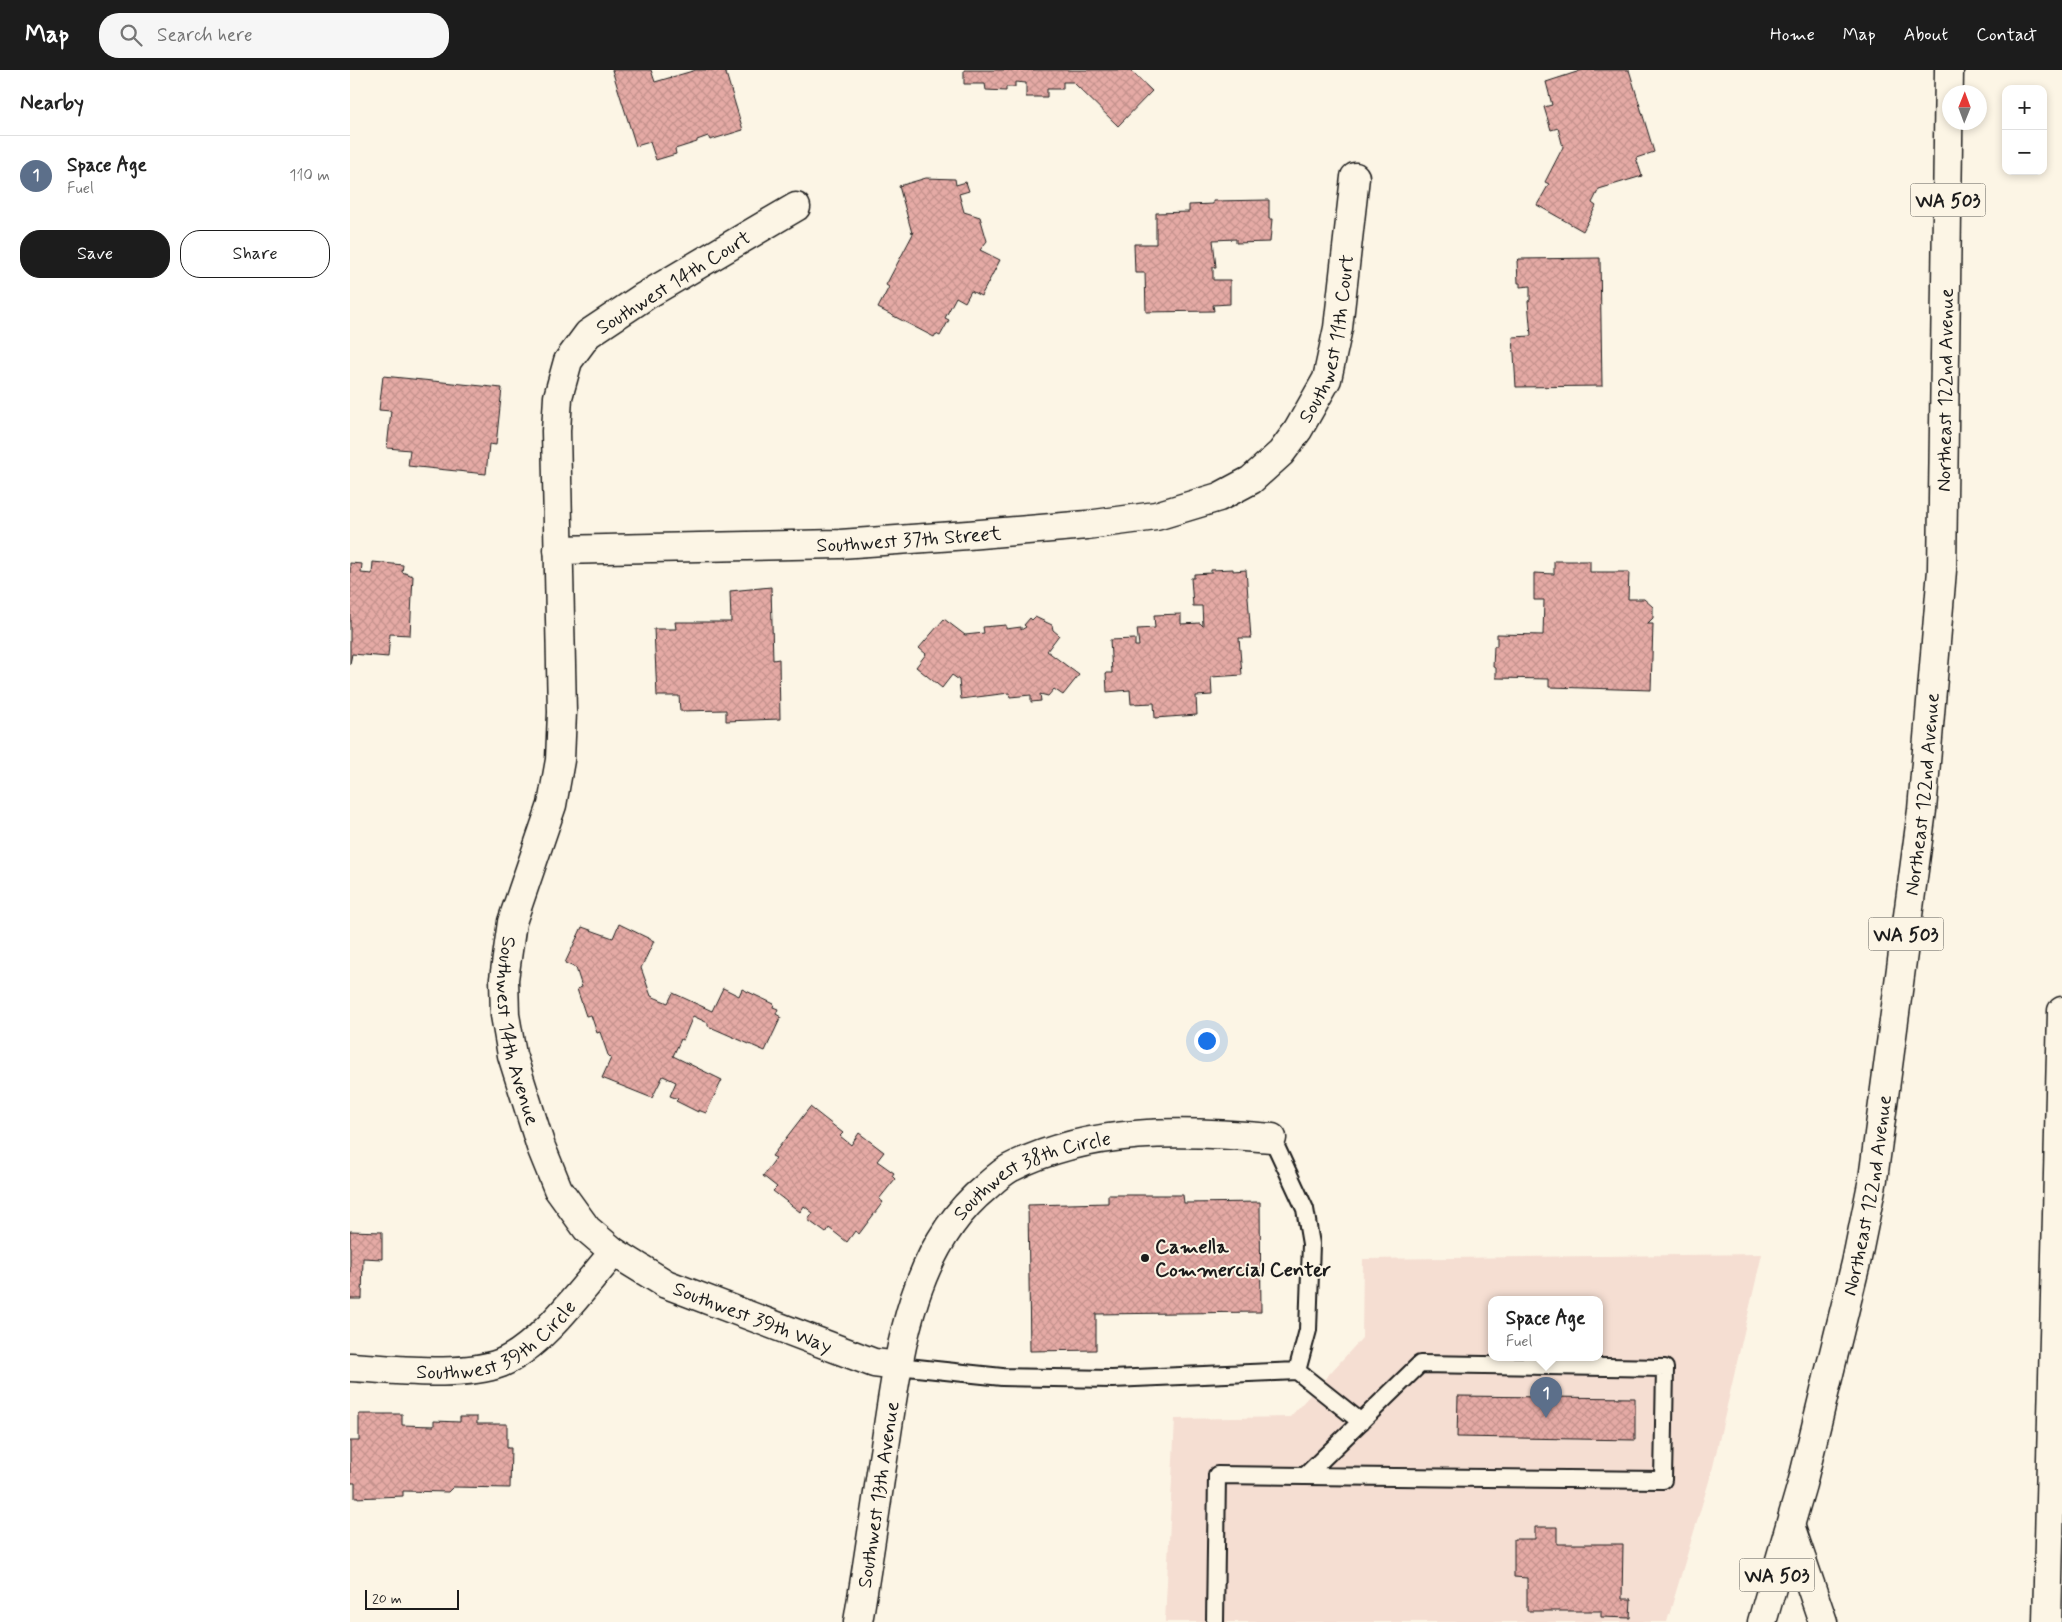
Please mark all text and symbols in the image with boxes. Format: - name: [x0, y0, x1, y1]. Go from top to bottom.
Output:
- search box: [99, 13, 449, 58]
- text: Map: [25, 20, 69, 51]
- icon: search: [117, 21, 145, 49]
- text: Search here: [157, 23, 253, 48]
- text: Home: [1770, 23, 1815, 47]
- text: Map: [1843, 23, 1876, 47]
- text: About: [1904, 23, 1948, 47]
- text: Contact: [1976, 23, 2037, 47]
- north arrow: [1942, 85, 1987, 130]
- map controls: [2002, 85, 2047, 175]
- button: +: [2002, 85, 2047, 130]
- text: Nearby: [20, 89, 84, 117]
- button: −: [2002, 130, 2047, 175]
- text: Space Age: [67, 153, 147, 178]
- text: 1: [32, 165, 40, 186]
- text: 110 m: [289, 165, 330, 186]
- text: Fuel: [67, 178, 94, 199]
- road number: WA 503: [1910, 184, 1986, 216]
- street label: Southwest 14th Court: [591, 225, 756, 342]
- button: Save: [20, 230, 170, 278]
- button: Share: [180, 230, 330, 278]
- street label: Southwest 11th Court: [1293, 253, 1361, 428]
- street label: Northeast 122nd Avenue: [1931, 288, 1961, 492]
- street label: Southwest 37th Street: [816, 520, 1003, 559]
- street label: Northeast 122nd Avenue: [1899, 692, 1947, 897]
- road number: WA 503: [1868, 918, 1944, 951]
- street label: Southwest 14th Avenue: [489, 934, 545, 1129]
- your location: [1194, 1028, 1220, 1054]
- street label: Northeast 122nd Avenue: [1836, 1093, 1899, 1299]
- street label: Southwest 38th Circle: [947, 1126, 1113, 1227]
- place label: Camella Commercial Center: [1155, 1234, 1332, 1284]
- marker: Camella Commercial Center: [1139, 1252, 1151, 1264]
- street label: Southwest 39th Way: [669, 1276, 836, 1361]
- street label: Southwest 39th Circle: [416, 1295, 583, 1387]
- popup: [1488, 1296, 1603, 1361]
- text: Space Age: [1506, 1306, 1585, 1331]
- text: Fuel: [1506, 1331, 1532, 1352]
- pin: 1: [1530, 1377, 1562, 1418]
- street label: Southwest 13th Avenue: [852, 1399, 907, 1590]
- road number: WA 503: [1740, 1558, 1814, 1592]
- scale bar: [365, 1587, 459, 1610]
- text: 20 m: [372, 1590, 402, 1608]

